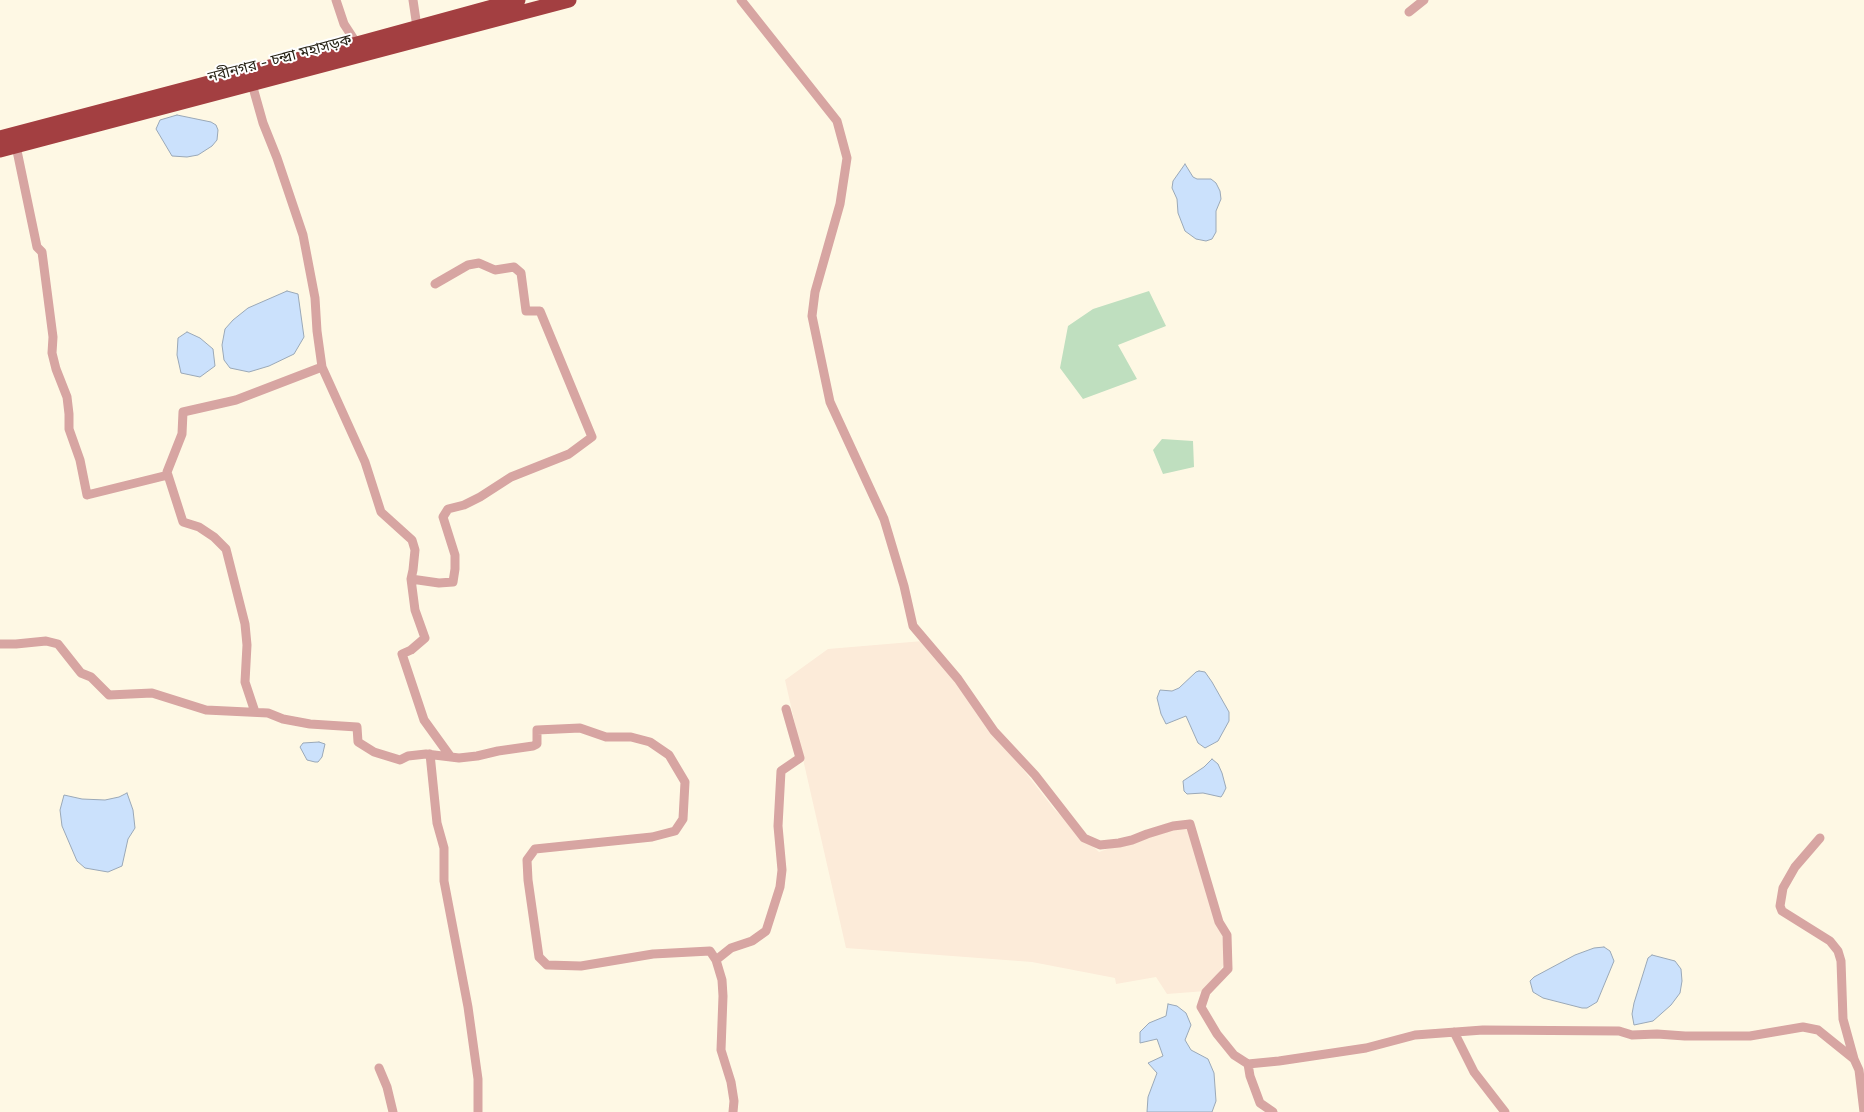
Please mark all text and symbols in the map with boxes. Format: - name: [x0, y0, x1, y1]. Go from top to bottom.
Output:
- street label: নবীনগর - চন্দ্রা মহাসড়ক: [206, 31, 354, 87]

